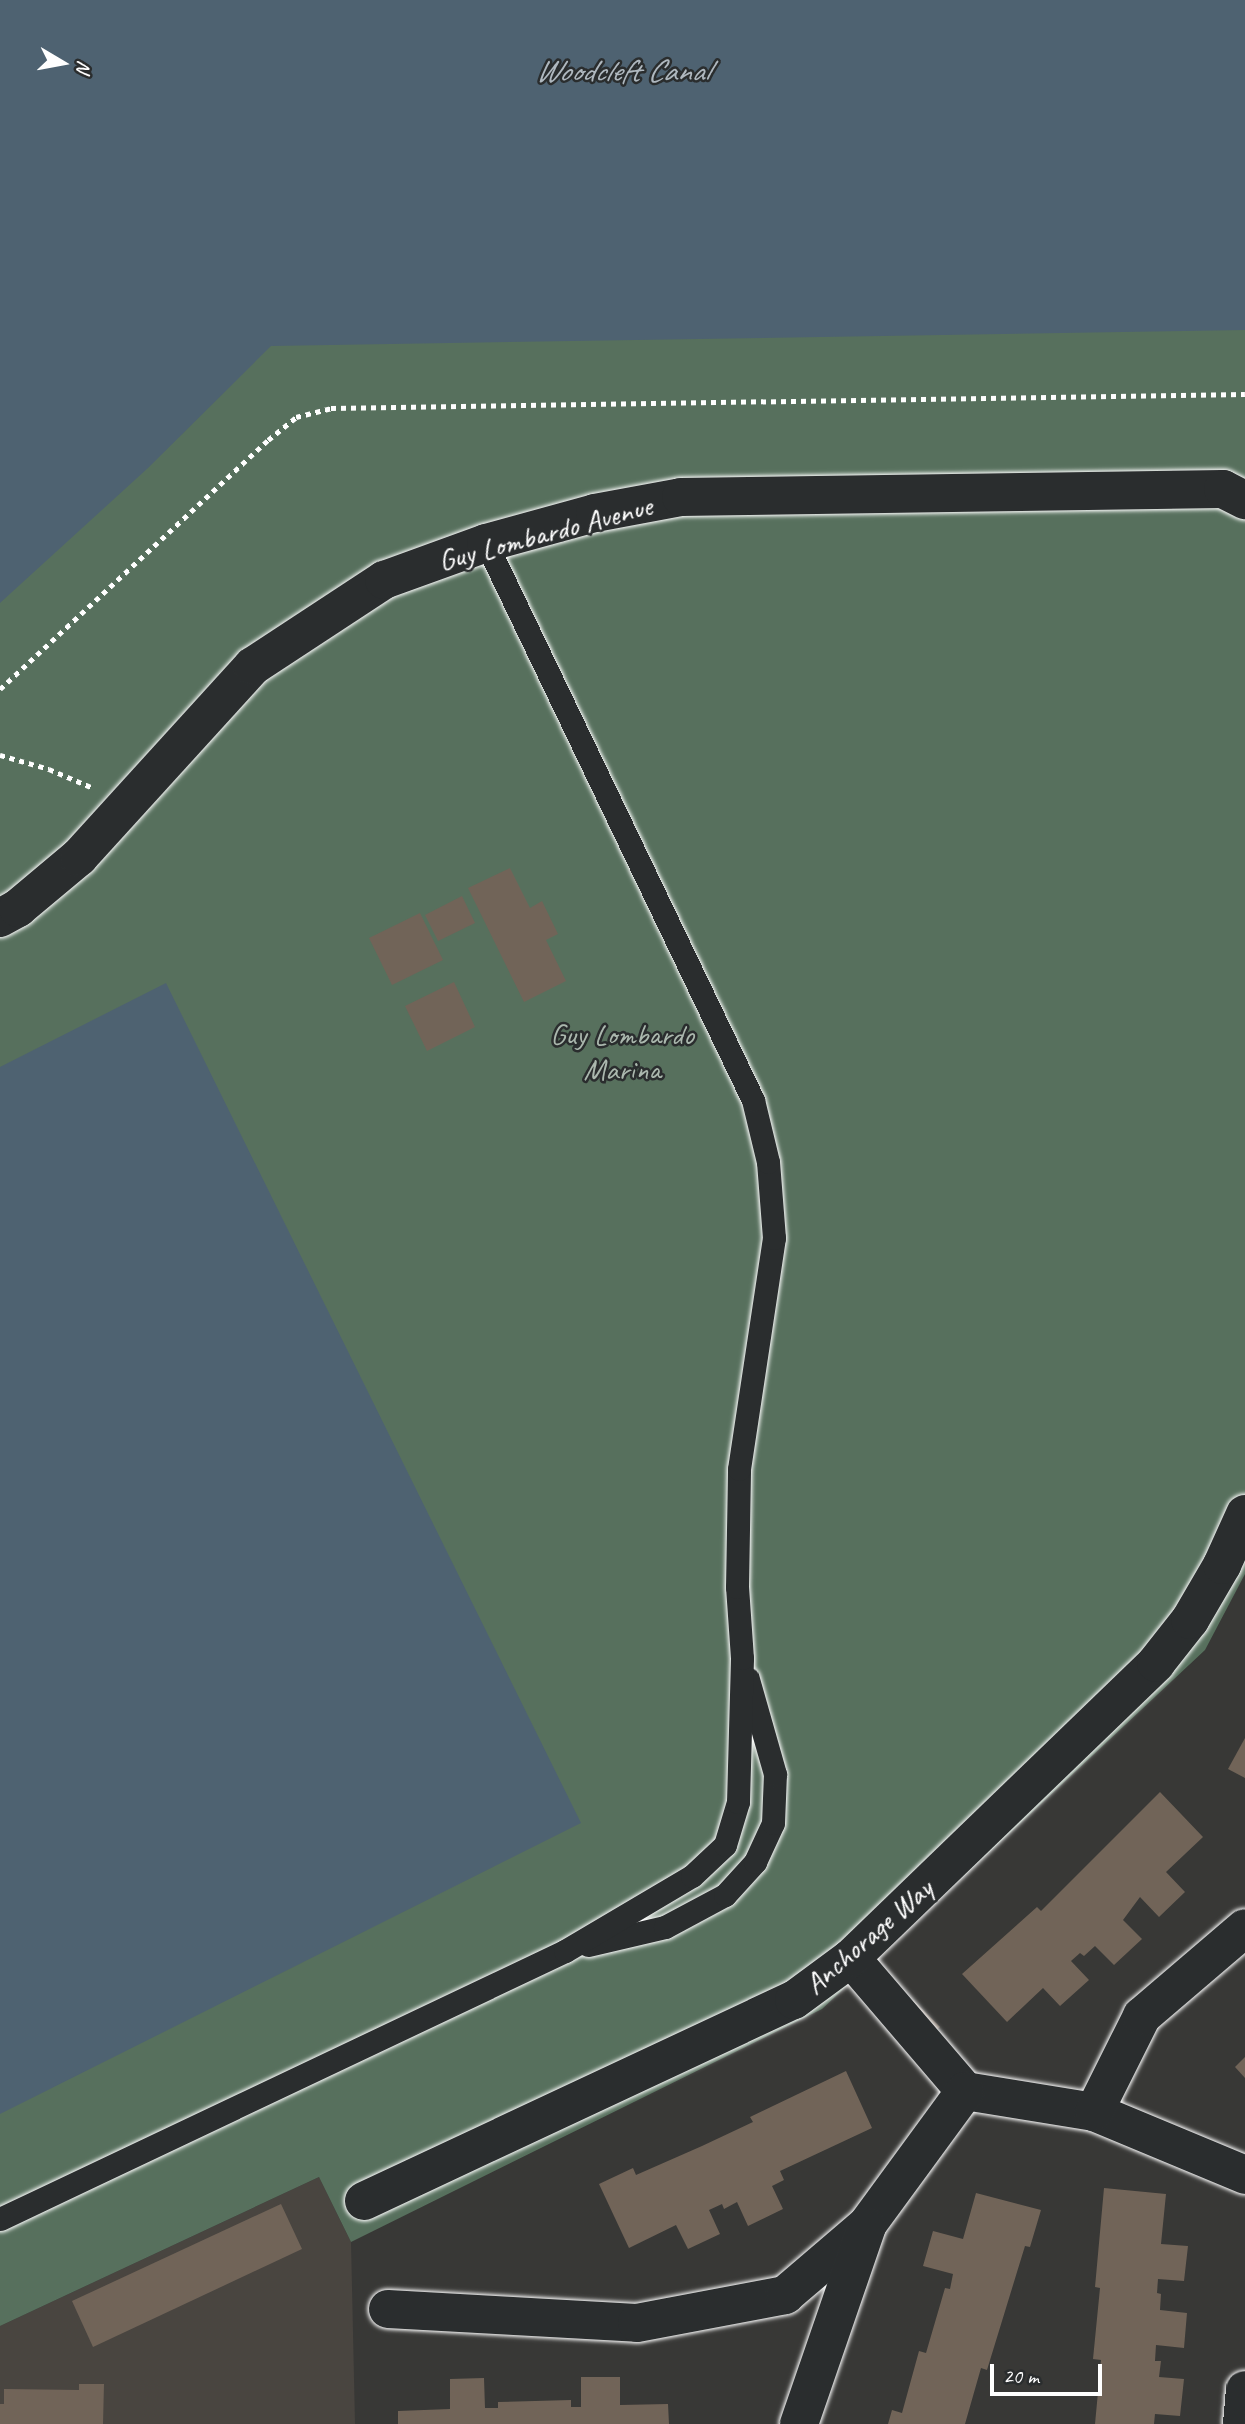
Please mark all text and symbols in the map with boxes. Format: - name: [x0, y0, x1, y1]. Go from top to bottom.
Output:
- north arrow: [28, 28, 98, 98]
- water label: Woodcleft Canal: [535, 52, 709, 90]
- text: N: [71, 59, 97, 75]
- street label: Guy Lombardo Avenue: [435, 487, 655, 579]
- park label: Guy Lombardo Marina: [551, 1016, 693, 1086]
- street label: Anchorage Way: [797, 1871, 939, 2001]
- scale bar: [993, 2350, 1105, 2394]
- text: 20 m: [1003, 2363, 1039, 2389]

